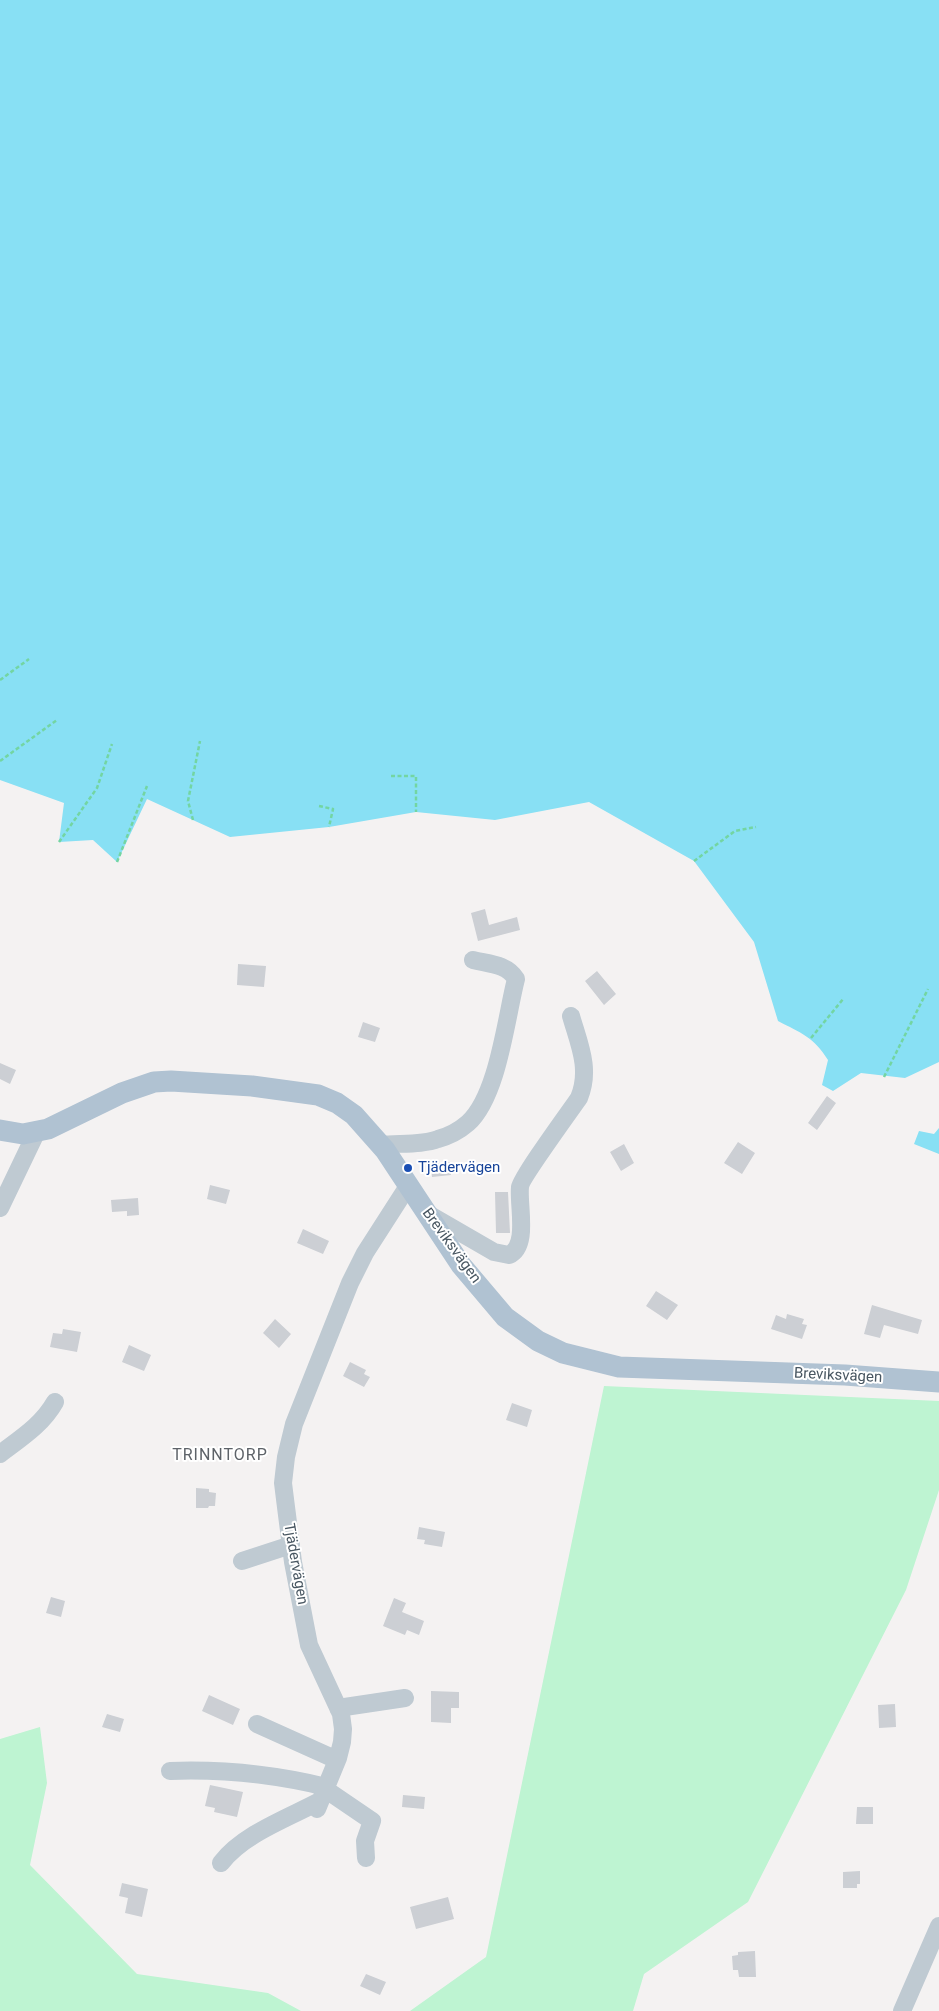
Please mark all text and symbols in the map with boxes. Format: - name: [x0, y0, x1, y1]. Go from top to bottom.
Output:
- place label: Tjädervägen: [418, 1159, 500, 1177]
- marker: Tjädervägen: [402, 1162, 414, 1174]
- street label: Breviksvägen: [418, 1205, 484, 1287]
- street label: Breviksvägen: [793, 1365, 883, 1387]
- district label: TRINNTORP: [171, 1446, 269, 1466]
- street label: Tjädervägen: [279, 1522, 311, 1606]

